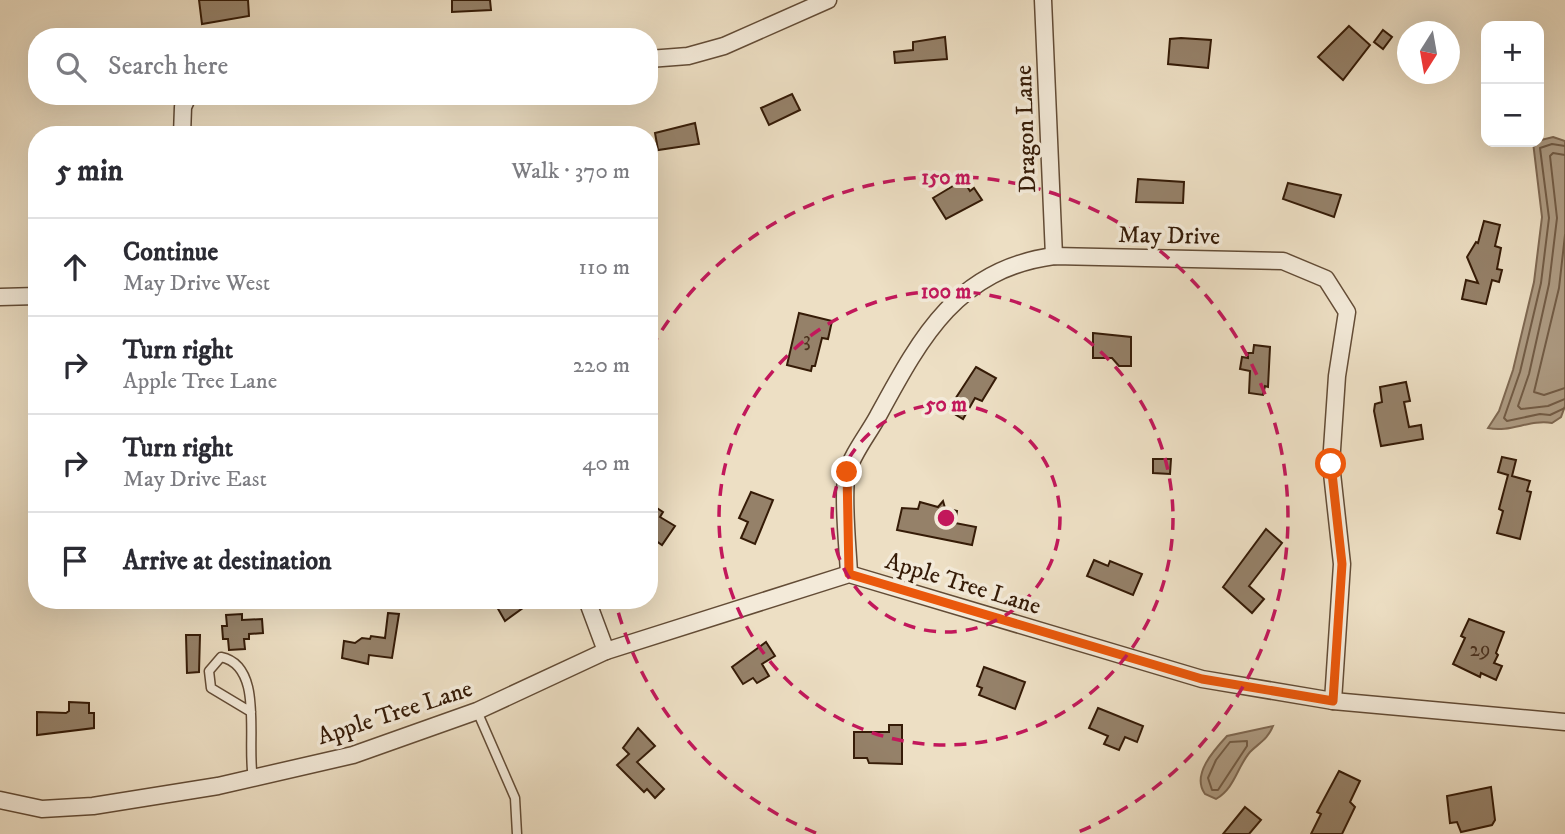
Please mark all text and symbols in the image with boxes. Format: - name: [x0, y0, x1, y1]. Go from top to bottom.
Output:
- north arrow: [1397, 21, 1460, 84]
- map controls: [1481, 21, 1544, 147]
- button: +: [1481, 21, 1544, 84]
- search box: [28, 28, 658, 105]
- icon: search: [52, 48, 90, 86]
- text: Search here: [108, 50, 228, 83]
- street label: Dragon Lane: [1009, 64, 1043, 193]
- button: −: [1481, 84, 1544, 147]
- text: 5 min: [56, 153, 123, 190]
- text: Walk · 370 m: [512, 157, 630, 186]
- text: 150 m: [921, 165, 971, 191]
- street label: May Drive: [1118, 220, 1220, 252]
- text: Continue: [123, 236, 218, 269]
- icon: ahead: [56, 248, 94, 286]
- text: 110 m: [579, 253, 630, 282]
- text: May Drive West: [123, 269, 270, 298]
- text: 100 m: [921, 279, 971, 305]
- house number: 3: [803, 327, 811, 353]
- text: Turn right: [123, 334, 233, 367]
- icon: right: [56, 346, 94, 384]
- text: 220 m: [573, 351, 630, 380]
- text: Apple Tree Lane: [123, 367, 277, 396]
- text: 50 m: [924, 392, 967, 418]
- text: Turn right: [123, 432, 233, 465]
- icon: right: [56, 444, 94, 482]
- route start: [1315, 448, 1346, 479]
- text: 40 m: [582, 449, 630, 478]
- route end: [831, 456, 862, 487]
- text: May Drive East: [123, 465, 267, 494]
- centre of rings: [934, 506, 958, 530]
- icon: arrive: [56, 542, 94, 580]
- text: Arrive at destination: [123, 545, 332, 578]
- street label: Apple Tree Lane: [882, 546, 1044, 622]
- house number: 29: [1470, 637, 1490, 663]
- street label: Apple Tree Lane: [314, 674, 476, 752]

